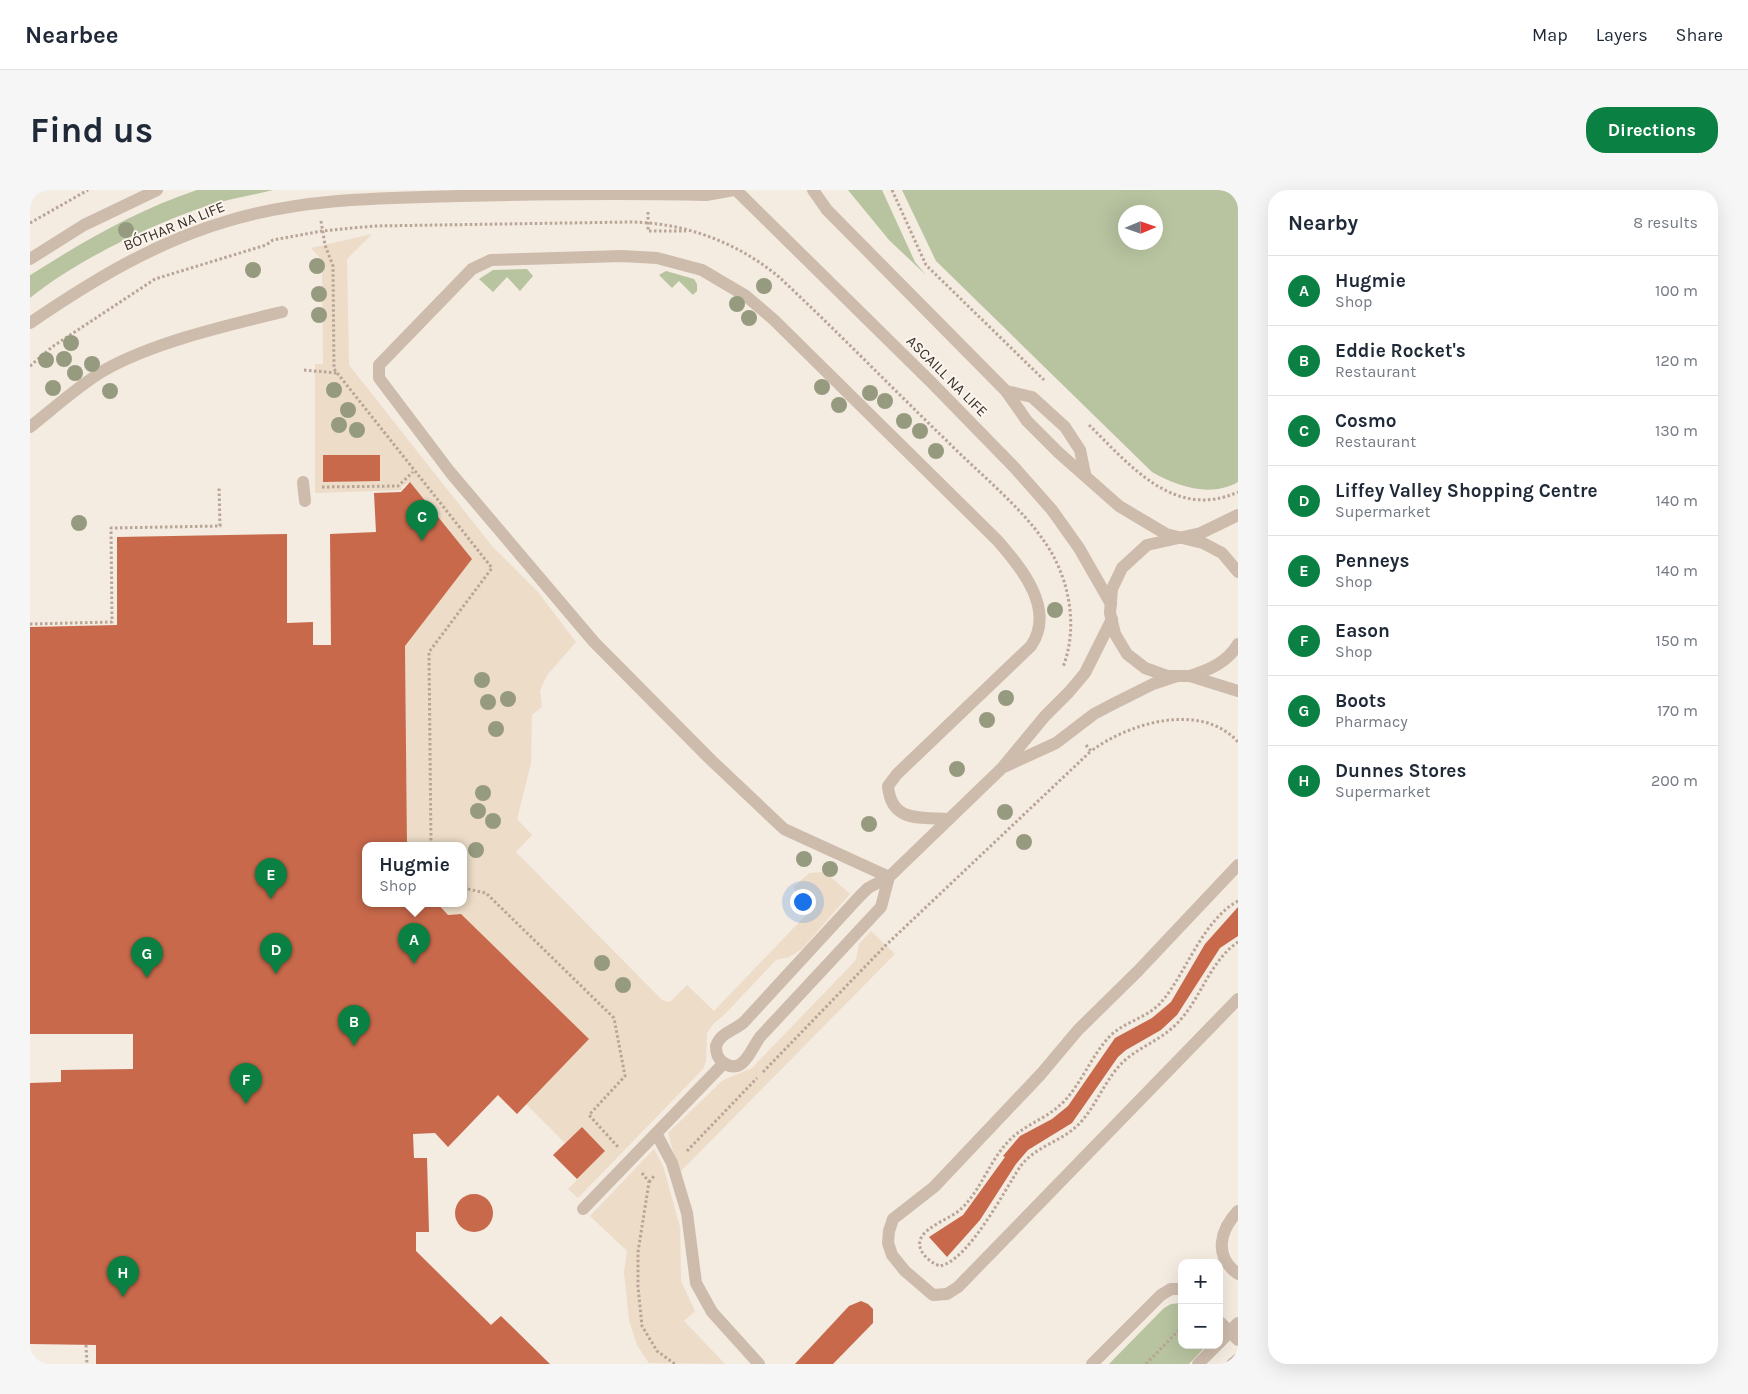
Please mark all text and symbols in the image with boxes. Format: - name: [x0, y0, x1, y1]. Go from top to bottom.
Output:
- text: Nearbee: [25, 21, 119, 49]
- text: Map: [1532, 24, 1568, 46]
- text: Layers: [1596, 24, 1648, 46]
- text: Share: [1676, 24, 1723, 46]
- button: Directions: [1586, 107, 1718, 153]
- text: Find us: [30, 110, 153, 151]
- street label: BÓTHAR NA LIFE: [121, 197, 227, 255]
- north arrow: [1118, 205, 1163, 250]
- text: Nearby: [1288, 211, 1358, 235]
- text: 8 results: [1633, 213, 1698, 232]
- text: Hugmie: [1335, 270, 1406, 292]
- text: A: [1299, 281, 1309, 300]
- text: 100 m: [1655, 281, 1698, 300]
- text: Shop: [1335, 292, 1372, 311]
- street label: ASCAILL NA LIFE: [903, 332, 991, 420]
- text: Eddie Rocket's: [1335, 340, 1466, 362]
- text: B: [1299, 351, 1309, 370]
- text: 120 m: [1655, 351, 1698, 370]
- text: Restaurant: [1335, 362, 1416, 381]
- text: Cosmo: [1335, 410, 1397, 432]
- text: C: [1299, 421, 1309, 440]
- text: 130 m: [1655, 421, 1698, 440]
- text: Restaurant: [1335, 432, 1416, 451]
- text: Liffey Valley Shopping Centre: [1335, 480, 1598, 502]
- text: D: [1299, 491, 1309, 510]
- text: 140 m: [1656, 491, 1698, 510]
- pin: C: [406, 500, 438, 541]
- text: Supermarket: [1335, 502, 1431, 521]
- text: Penneys: [1335, 550, 1409, 572]
- text: E: [1299, 561, 1309, 580]
- text: 140 m: [1656, 561, 1698, 580]
- text: Shop: [1335, 572, 1372, 591]
- text: Eason: [1335, 620, 1390, 642]
- text: F: [1300, 631, 1308, 650]
- text: 150 m: [1655, 631, 1698, 650]
- text: Shop: [1335, 642, 1372, 661]
- text: Boots: [1335, 690, 1386, 712]
- text: G: [1299, 701, 1309, 720]
- text: 170 m: [1657, 701, 1698, 720]
- text: Pharmacy: [1335, 712, 1408, 731]
- text: Dunnes Stores: [1335, 760, 1466, 782]
- text: H: [1298, 771, 1310, 790]
- text: 200 m: [1651, 771, 1698, 790]
- text: Supermarket: [1335, 782, 1431, 801]
- popup: [362, 842, 467, 907]
- text: Hugmie: [379, 854, 450, 876]
- pin: E: [255, 858, 287, 899]
- text: Shop: [379, 876, 417, 895]
- your location: [790, 889, 816, 915]
- pin: A: [398, 923, 430, 964]
- pin: D: [260, 933, 292, 974]
- pin: G: [131, 937, 163, 978]
- pin: B: [338, 1005, 370, 1046]
- pin: F: [230, 1063, 262, 1104]
- pin: H: [107, 1256, 139, 1297]
- map controls: [1178, 1259, 1223, 1349]
- button: +: [1178, 1259, 1223, 1304]
- button: −: [1178, 1304, 1223, 1349]

